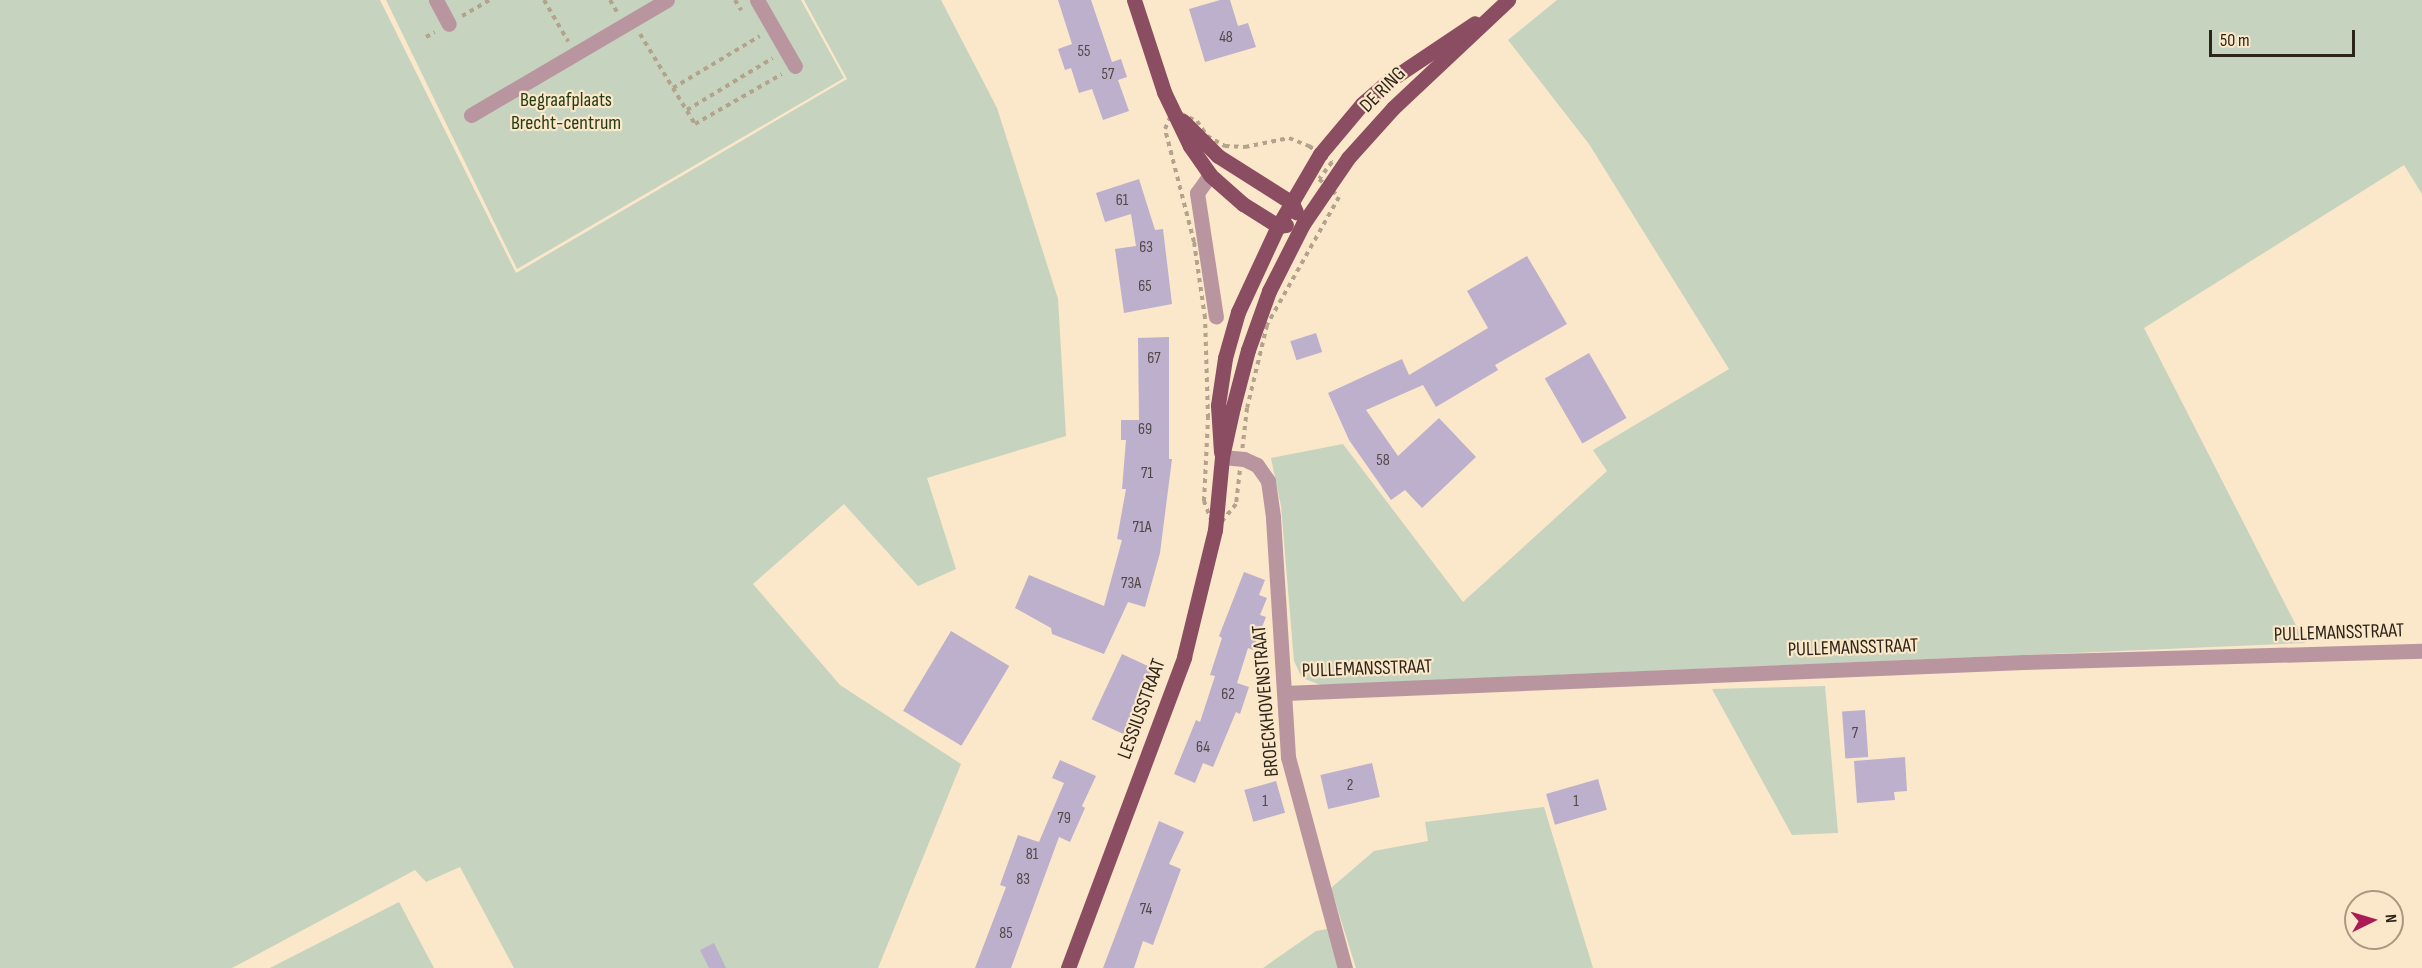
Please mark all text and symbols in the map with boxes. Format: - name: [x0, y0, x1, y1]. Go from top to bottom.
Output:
- scale bar: [2212, 18, 2358, 56]
- house number: 48: [1219, 28, 1233, 48]
- text: 50 m: [2220, 30, 2250, 51]
- house number: 55: [1078, 42, 1090, 62]
- street label: DE RING: [1355, 62, 1411, 118]
- house number: 57: [1102, 65, 1114, 85]
- park label: Begraafplaats Brecht-centrum: [511, 88, 621, 135]
- house number: 61: [1116, 191, 1128, 211]
- house number: 63: [1139, 238, 1153, 258]
- house number: 65: [1138, 277, 1152, 297]
- house number: 67: [1147, 349, 1161, 369]
- house number: 69: [1138, 420, 1152, 440]
- house number: 58: [1376, 451, 1390, 471]
- house number: 71: [1141, 464, 1153, 484]
- house number: 71A: [1132, 518, 1152, 538]
- house number: 73A: [1121, 574, 1141, 594]
- street label: PULLEMANSSTRAAT: [2273, 619, 2405, 647]
- street label: BROECKHOVENSTRAAT: [1247, 624, 1285, 778]
- street label: PULLEMANSSTRAAT: [1787, 634, 1919, 662]
- street label: PULLEMANSSTRAAT: [1301, 655, 1433, 683]
- street label: LESSIUSSTRAAT: [1113, 656, 1171, 762]
- house number: 62: [1221, 685, 1235, 705]
- house number: 7: [1852, 724, 1858, 744]
- house number: 64: [1196, 738, 1210, 758]
- house number: 2: [1347, 776, 1353, 796]
- house number: 1: [1262, 792, 1268, 812]
- house number: 1: [1573, 792, 1579, 812]
- house number: 79: [1057, 809, 1071, 829]
- house number: 81: [1026, 845, 1038, 865]
- house number: 83: [1016, 870, 1030, 890]
- north arrow: [2344, 890, 2404, 950]
- house number: 74: [1140, 900, 1152, 920]
- text: N: [2381, 913, 2400, 924]
- house number: 85: [999, 924, 1013, 944]

